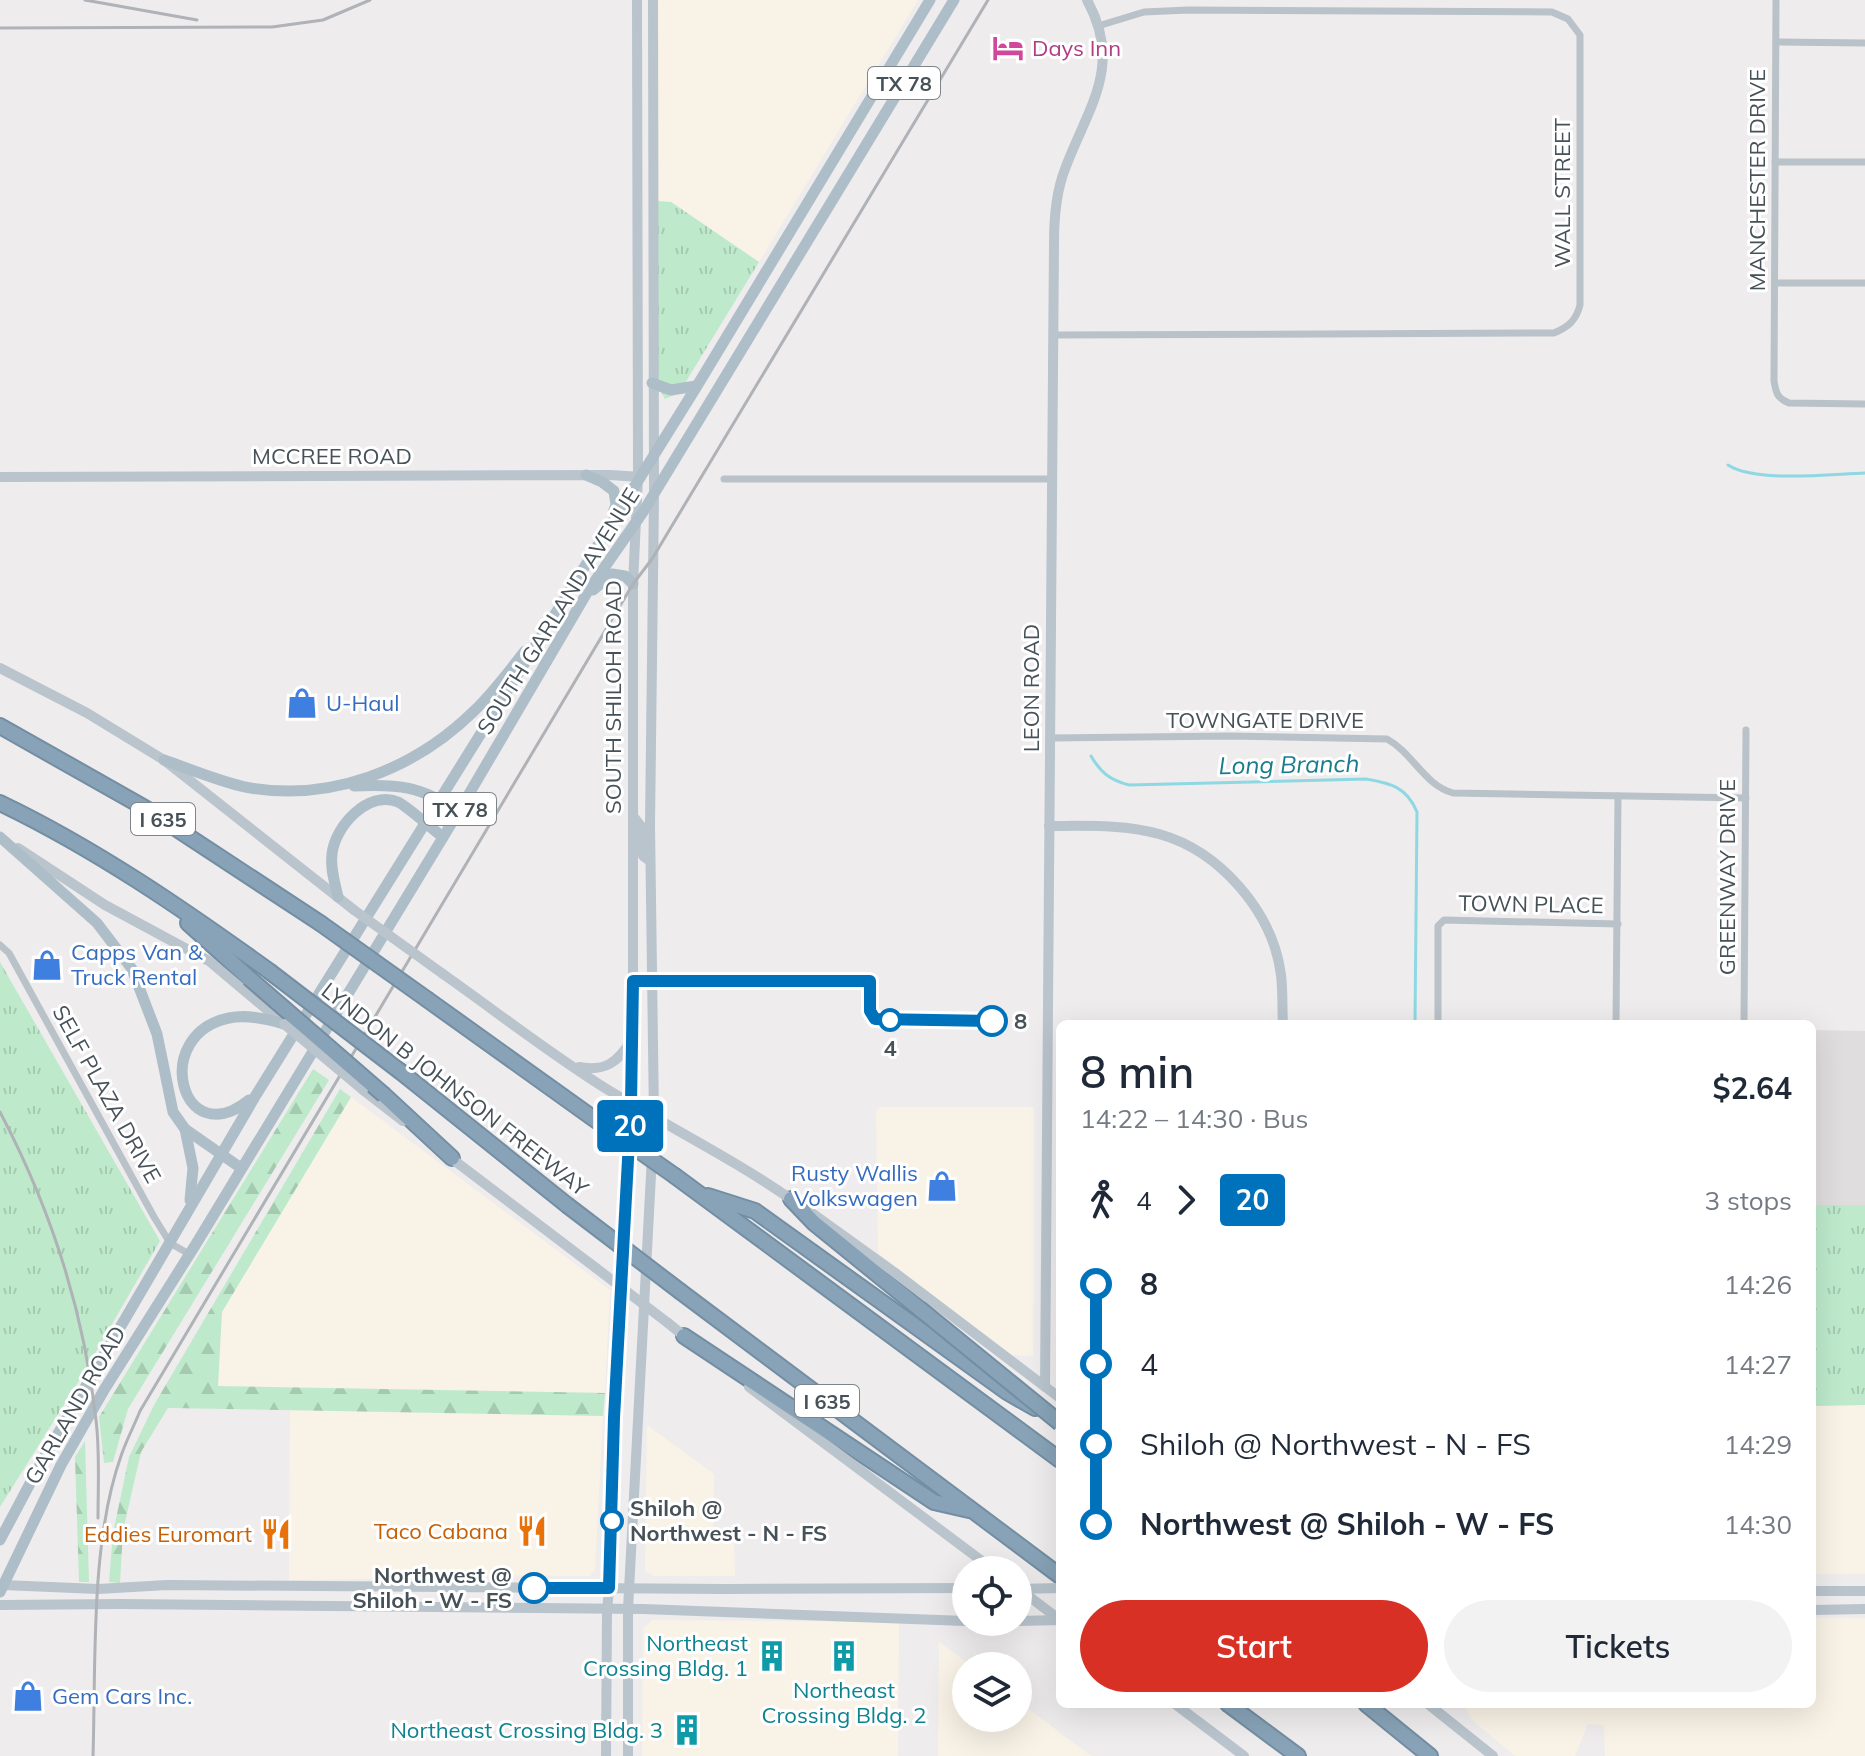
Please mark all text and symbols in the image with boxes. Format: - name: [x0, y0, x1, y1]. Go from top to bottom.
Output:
- hotel icon: Days Inn: [991, 31, 1025, 65]
- place label: Days Inn: [1032, 34, 1121, 62]
- road number: TX 78: [868, 67, 940, 99]
- street label: MANCHESTER DRIVE: [1743, 69, 1771, 291]
- street label: WALL STREET: [1548, 118, 1576, 268]
- street label: MCCREE ROAD: [252, 442, 412, 470]
- street label: SOUTH GARLAND AVENUE: [471, 483, 645, 739]
- street label: SOUTH SHILOH ROAD: [599, 580, 627, 814]
- street label: LEON ROAD: [1017, 624, 1045, 752]
- shop icon: U-Haul: [285, 686, 319, 720]
- place label: U-Haul: [326, 689, 399, 717]
- street label: TOWNGATE DRIVE: [1166, 706, 1364, 734]
- water label: Long Branch: [1218, 748, 1360, 780]
- street label: GREENWAY DRIVE: [1713, 779, 1741, 975]
- road number: TX 78: [424, 793, 496, 825]
- road number: I 635: [131, 803, 195, 835]
- street label: TOWN PLACE: [1458, 889, 1604, 919]
- place label: Capps Van & Truck Rental: [71, 938, 204, 991]
- shop icon: Capps Van & Truck Rental: [30, 948, 64, 982]
- street label: LYNDON B JOHNSON FREEWAY: [316, 976, 594, 1202]
- street label: SELF PLAZA DRIVE: [47, 1000, 167, 1188]
- marker: 8: [977, 1006, 1007, 1036]
- place label: 8: [1014, 1007, 1027, 1035]
- marker: 4: [879, 1009, 901, 1031]
- place label: 4: [883, 1034, 897, 1062]
- text: 8 min: [1080, 1044, 1194, 1099]
- text: $2.64: [1713, 1069, 1792, 1107]
- line badge: 20: [594, 1100, 666, 1152]
- text: 14:22 – 14:30 · Bus: [1080, 1102, 1309, 1135]
- text: 20: [613, 1108, 647, 1143]
- place label: Rusty Wallis Volkswagen: [791, 1159, 918, 1212]
- shop icon: Rusty Wallis Volkswagen: [925, 1169, 959, 1203]
- icon: walk: [1080, 1178, 1124, 1222]
- icon: forward: [1164, 1178, 1208, 1222]
- text: 20: [1236, 1182, 1269, 1217]
- text: 4: [1136, 1184, 1152, 1217]
- text: 3 stops: [1705, 1184, 1792, 1217]
- text: 8: [1140, 1265, 1158, 1303]
- text: 14:26: [1724, 1268, 1792, 1301]
- street label: GARLAND ROAD: [18, 1321, 132, 1489]
- text: 4: [1140, 1345, 1158, 1383]
- text: 14:27: [1724, 1348, 1792, 1381]
- road number: I 635: [795, 1385, 859, 1417]
- text: Shiloh @ Northwest - N - FS: [1140, 1425, 1531, 1463]
- text: 14:29: [1724, 1428, 1792, 1461]
- place label: Shiloh @ Northwest - N - FS: [630, 1494, 827, 1547]
- text: Northwest @ Shiloh - W - FS: [1140, 1505, 1554, 1543]
- text: 14:30: [1724, 1508, 1792, 1541]
- marker: Shiloh @ Northwest - N - FS: [601, 1510, 623, 1532]
- restaurant icon: Taco Cabana: [515, 1514, 549, 1548]
- restaurant icon: Eddies Euromart: [259, 1517, 293, 1551]
- place label: Taco Cabana: [374, 1517, 508, 1545]
- place label: Eddies Euromart: [84, 1520, 252, 1548]
- map controls: [952, 1556, 1032, 1732]
- button: locate: [952, 1556, 1032, 1636]
- place label: Northwest @ Shiloh - W - FS: [352, 1561, 512, 1614]
- marker: Northwest @ Shiloh - W - FS: [519, 1573, 549, 1603]
- button: Start: [1080, 1600, 1428, 1692]
- button: Tickets: [1444, 1600, 1792, 1692]
- place label: Northeast Crossing Bldg. 1: [583, 1629, 748, 1682]
- building icon: Northeast Crossing Bldg. 1: [755, 1639, 789, 1673]
- building icon: Northeast Crossing Bldg. 2: [827, 1639, 861, 1673]
- button: layers: [952, 1652, 1032, 1732]
- place label: Northeast Crossing Bldg. 2: [761, 1676, 927, 1729]
- shop icon: Gem Cars Inc.: [11, 1679, 45, 1713]
- place label: Gem Cars Inc.: [52, 1682, 192, 1710]
- building icon: Northeast Crossing Bldg. 3: [670, 1713, 704, 1747]
- place label: Northeast Crossing Bldg. 3: [390, 1716, 663, 1744]

